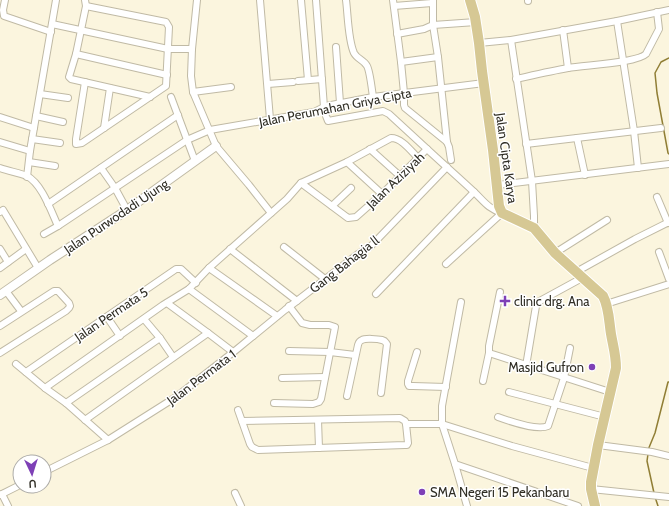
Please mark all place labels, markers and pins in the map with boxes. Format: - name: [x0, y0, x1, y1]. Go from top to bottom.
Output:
- place label: clinic drg. Ana: [514, 293, 590, 309]
- marker: clinic drg. Ana: [499, 295, 511, 307]
- place label: Masjid Gufron: [508, 359, 584, 376]
- marker: Masjid Gufron: [587, 362, 597, 372]
- place label: SMA Negeri 15 Pekanbaru: [430, 484, 570, 500]
- marker: SMA Negeri 15 Pekanbaru: [417, 487, 427, 497]

